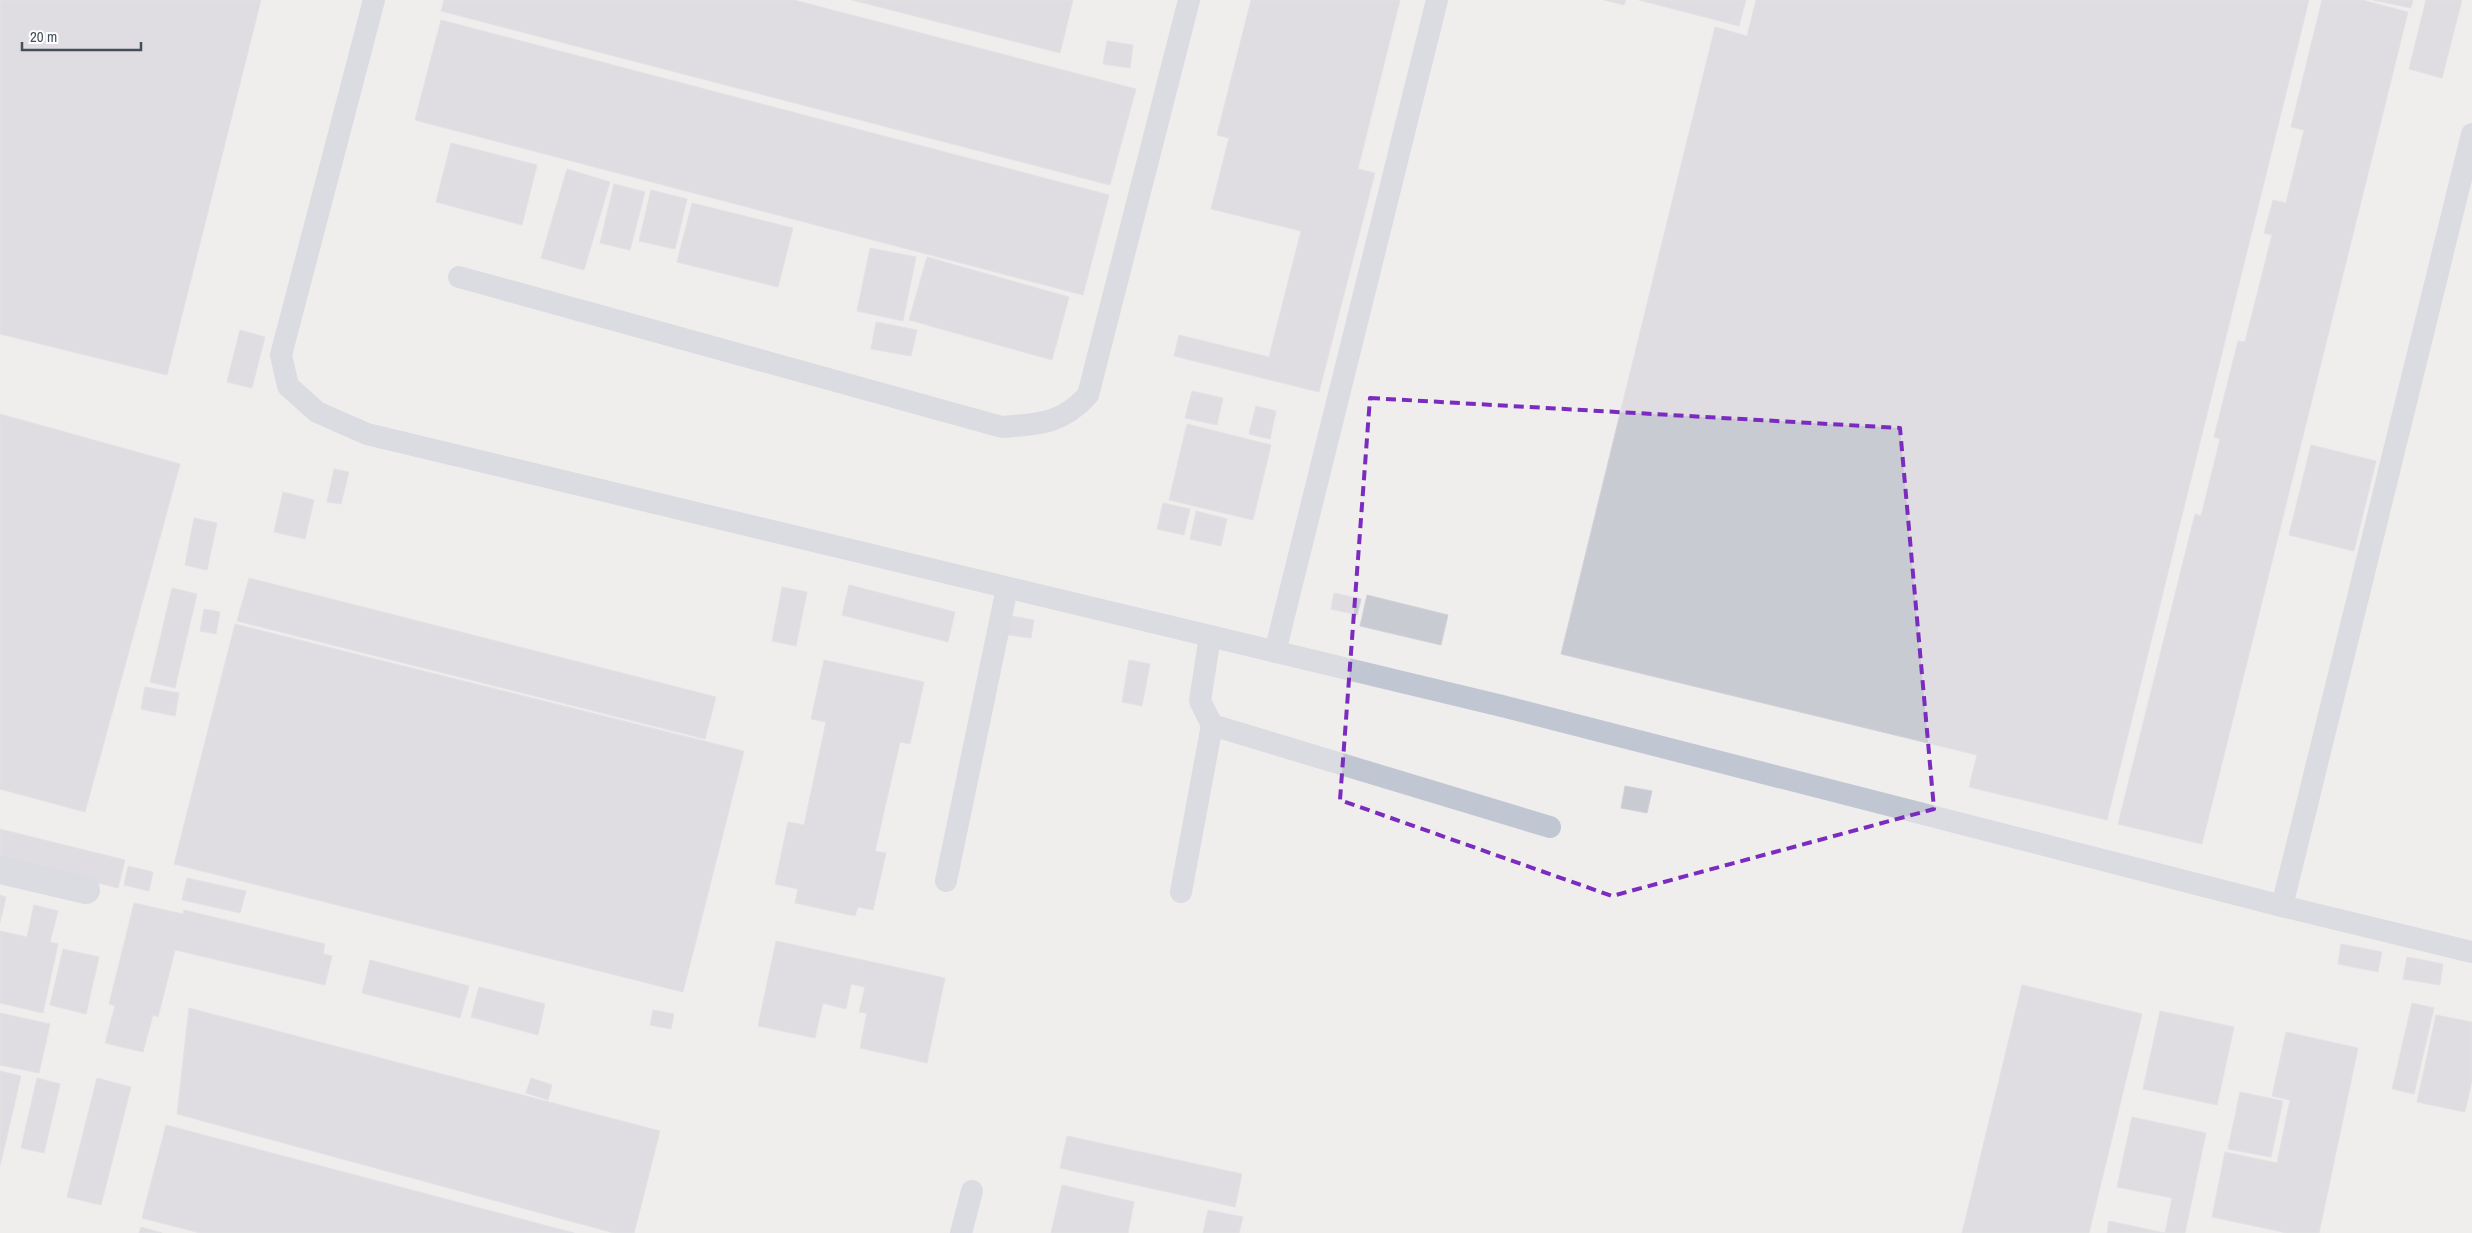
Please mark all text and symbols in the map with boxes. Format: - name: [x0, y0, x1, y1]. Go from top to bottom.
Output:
- scale bar: [22, 20, 141, 52]
- text: 20 m: [30, 26, 57, 47]

